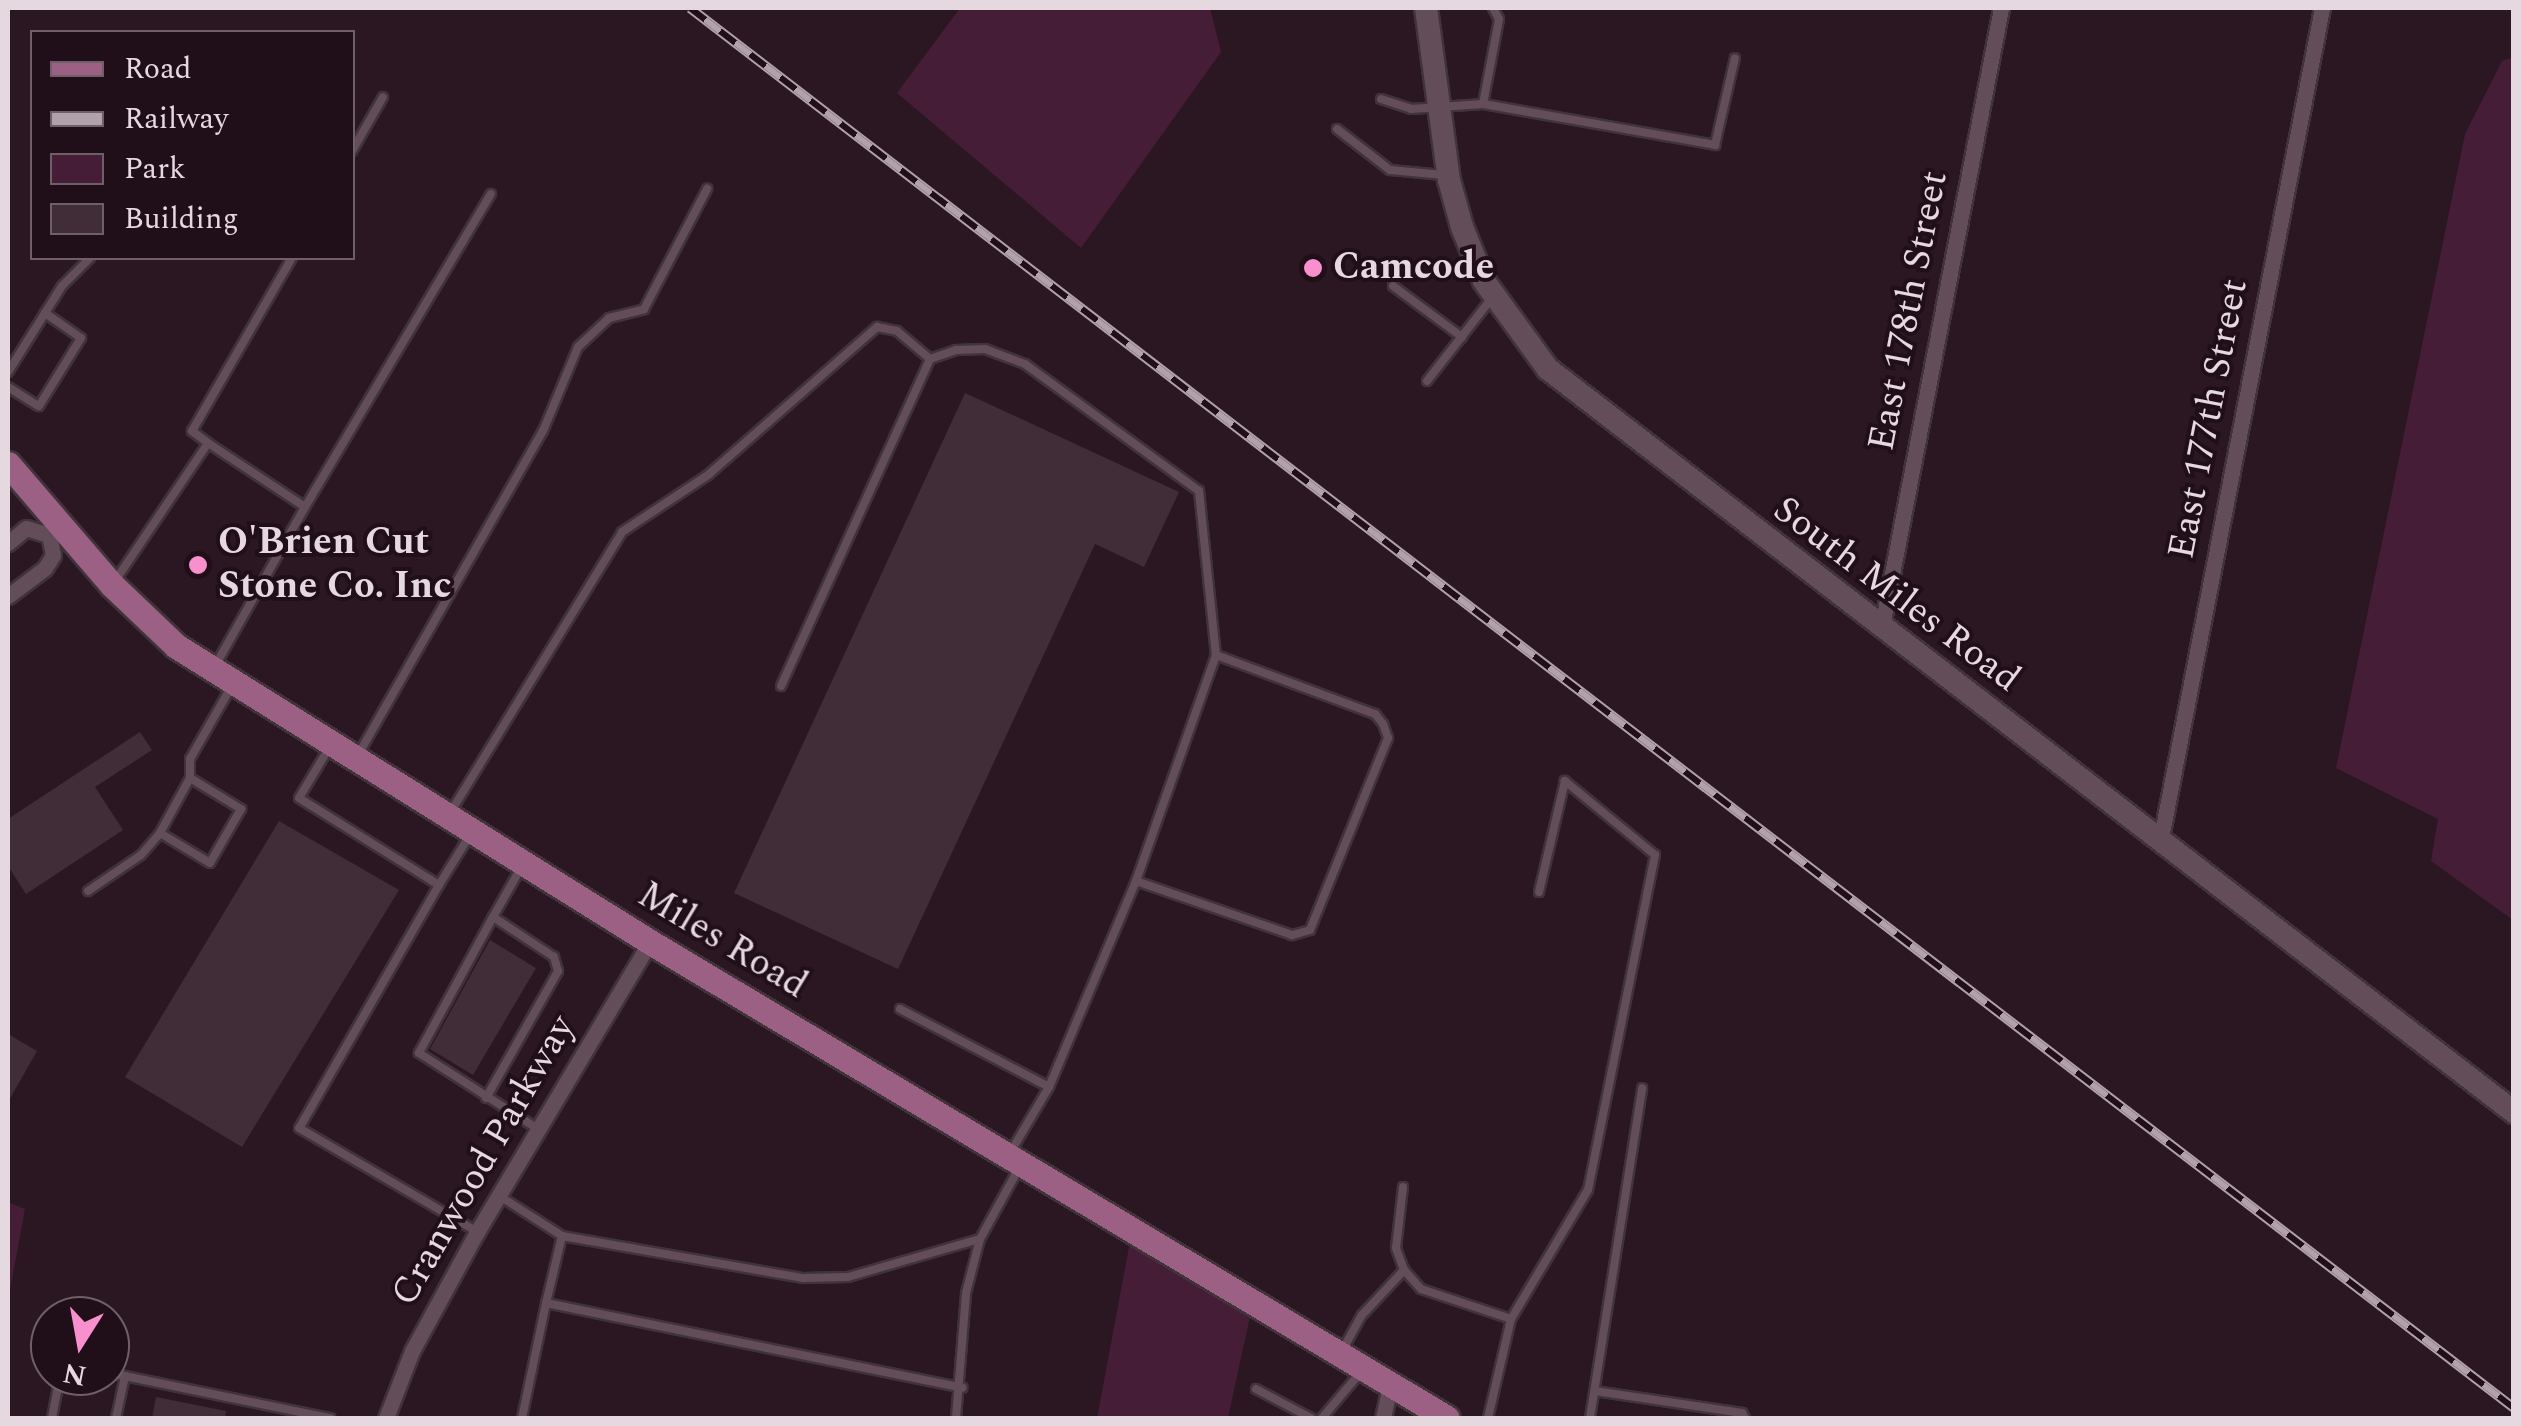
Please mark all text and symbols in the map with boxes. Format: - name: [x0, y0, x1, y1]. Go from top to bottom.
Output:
- legend: [30, 30, 355, 260]
- text: Road: [124, 46, 192, 92]
- text: Railway: [124, 96, 229, 142]
- text: Park: [124, 146, 186, 192]
- street label: East 178th Street: [1860, 167, 1958, 455]
- text: Building: [124, 196, 239, 242]
- place label: Camcode: [1333, 245, 1494, 291]
- marker: Camcode: [1302, 257, 1324, 279]
- street label: East 177th Street: [2160, 275, 2258, 563]
- street label: South Miles Road: [1764, 487, 2028, 703]
- place label: O'Brien Cut Stone Co. Inc: [218, 520, 452, 610]
- marker: O'Brien Cut Stone Co. Inc: [187, 554, 209, 576]
- street label: Miles Road: [629, 873, 815, 1009]
- street label: Cranwood Parkway: [382, 1008, 586, 1314]
- north arrow: [30, 1296, 130, 1396]
- text: N: [59, 1351, 90, 1397]

